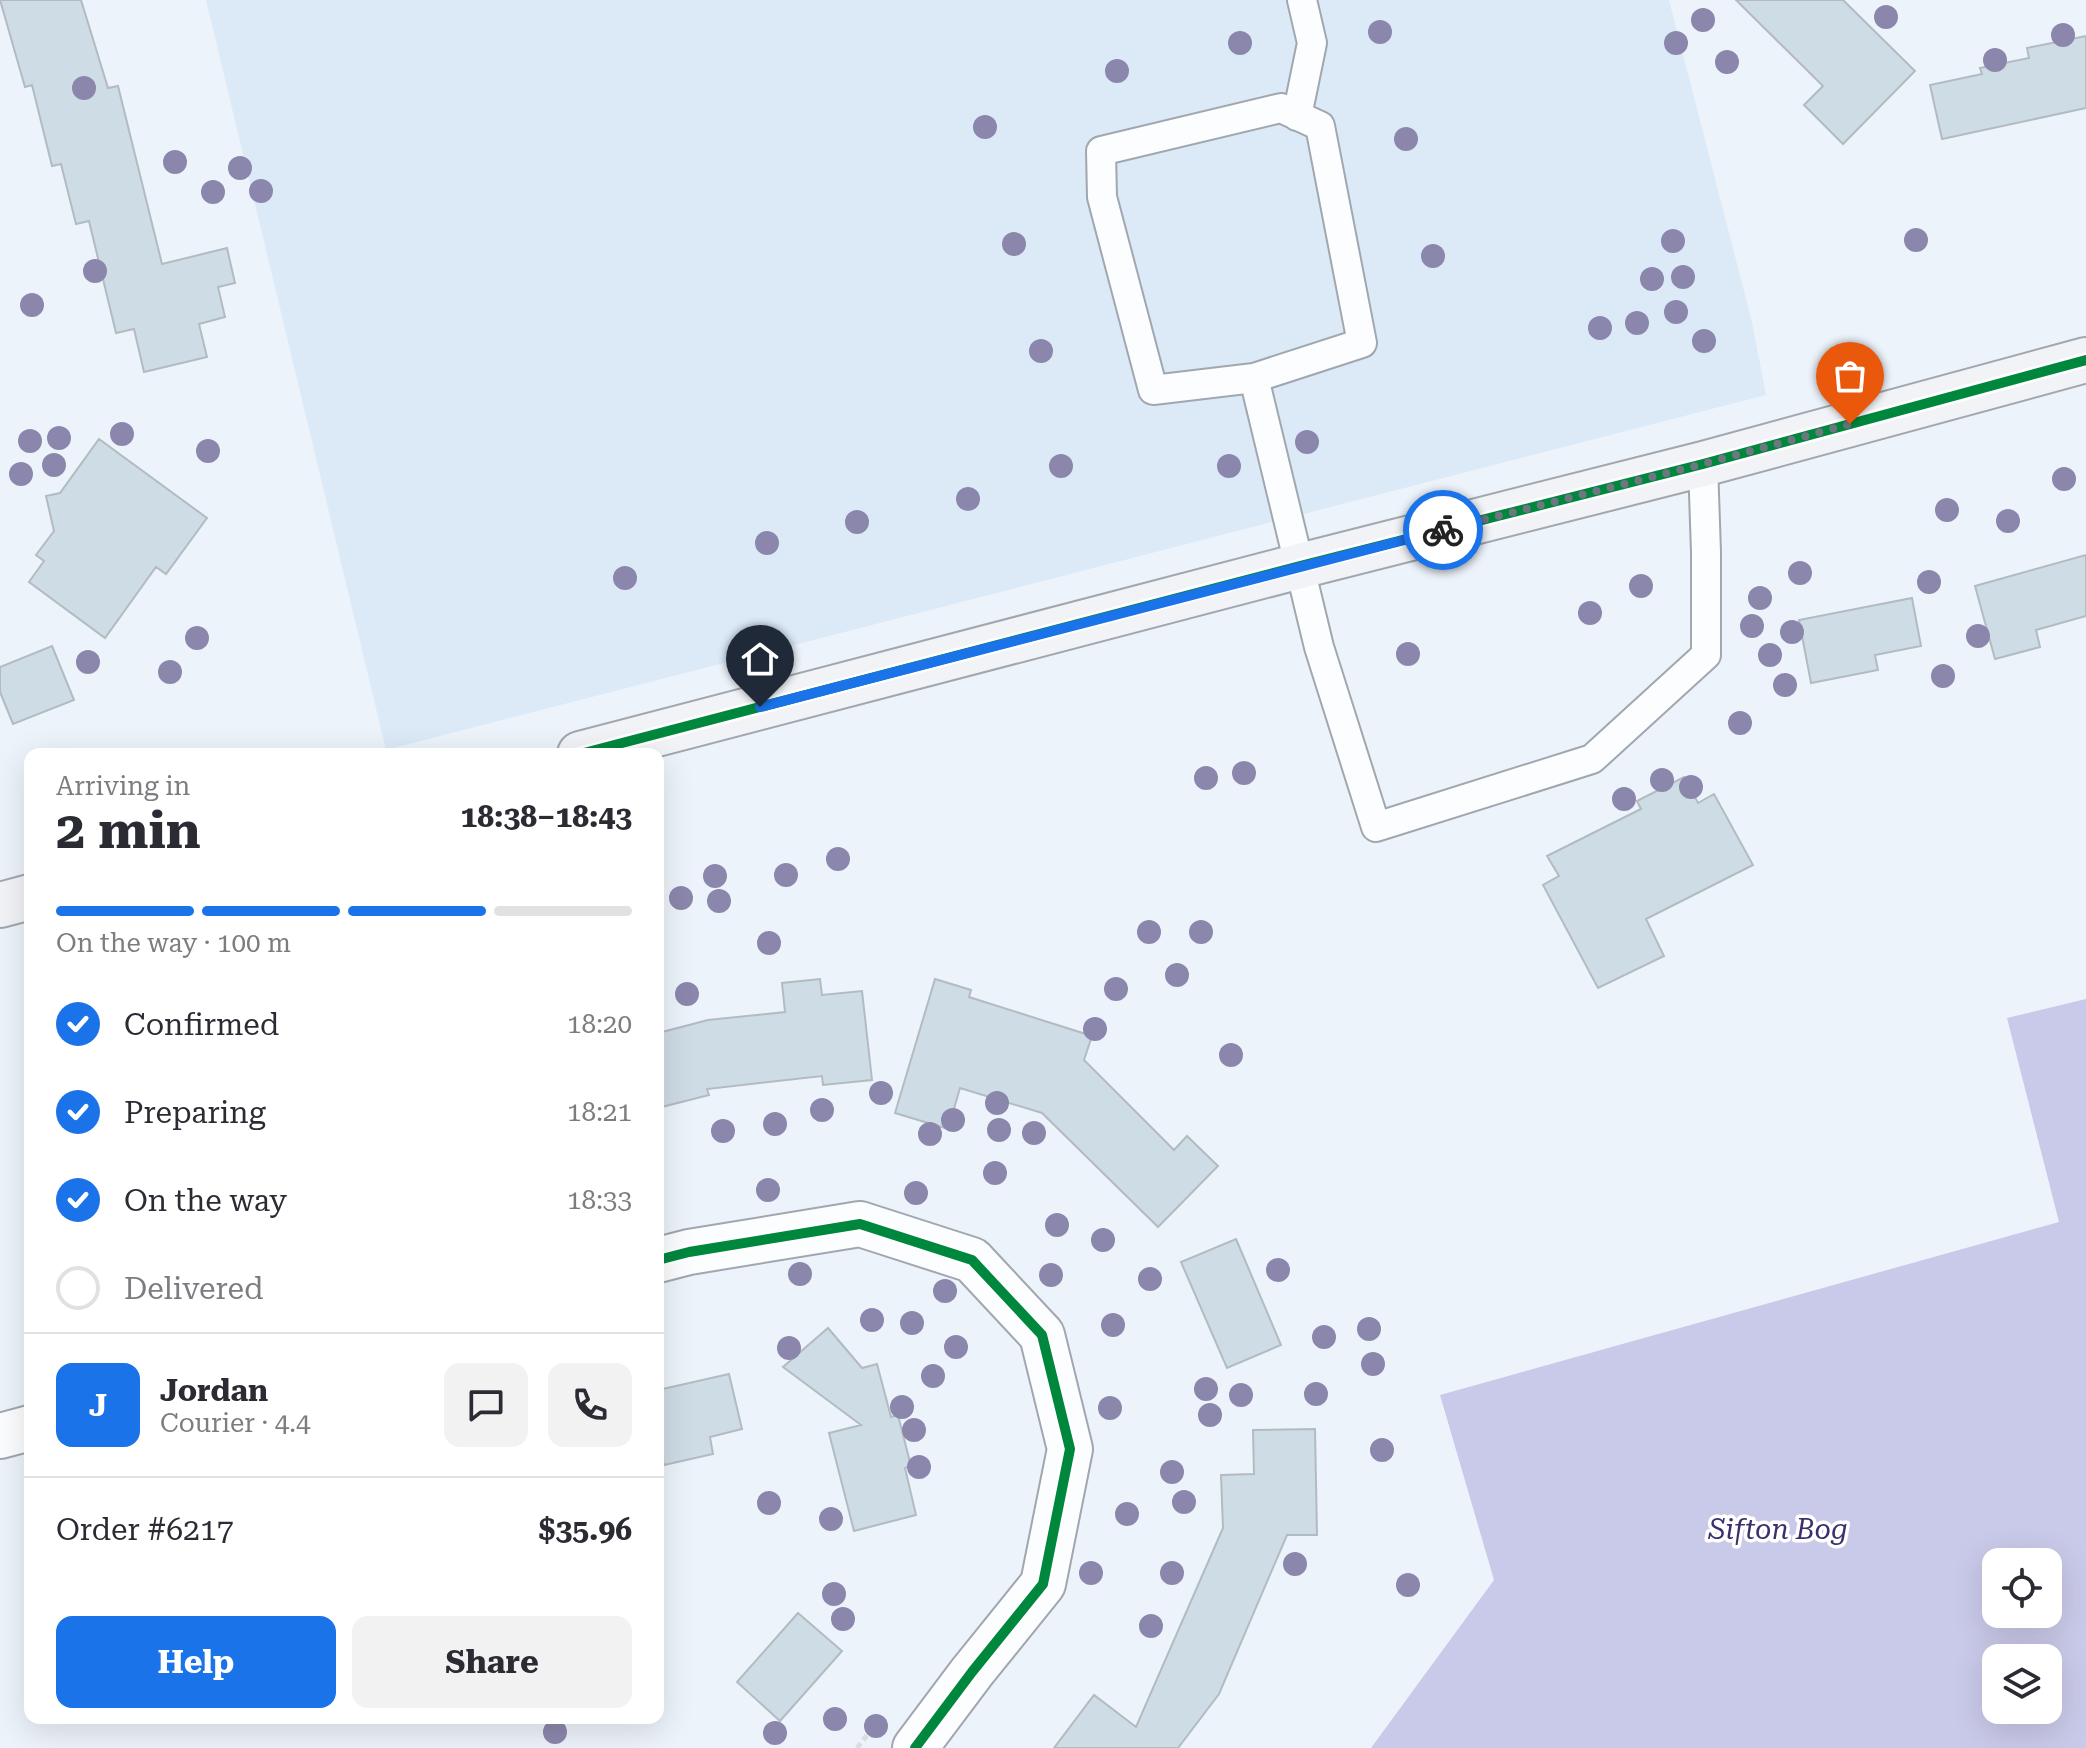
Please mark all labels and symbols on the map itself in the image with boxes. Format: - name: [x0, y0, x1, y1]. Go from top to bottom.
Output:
- pin: [1816, 342, 1884, 424]
- courier: [1403, 490, 1483, 570]
- pin: [726, 625, 794, 707]
- park label: Sifton Bog: [1707, 1513, 1848, 1546]

